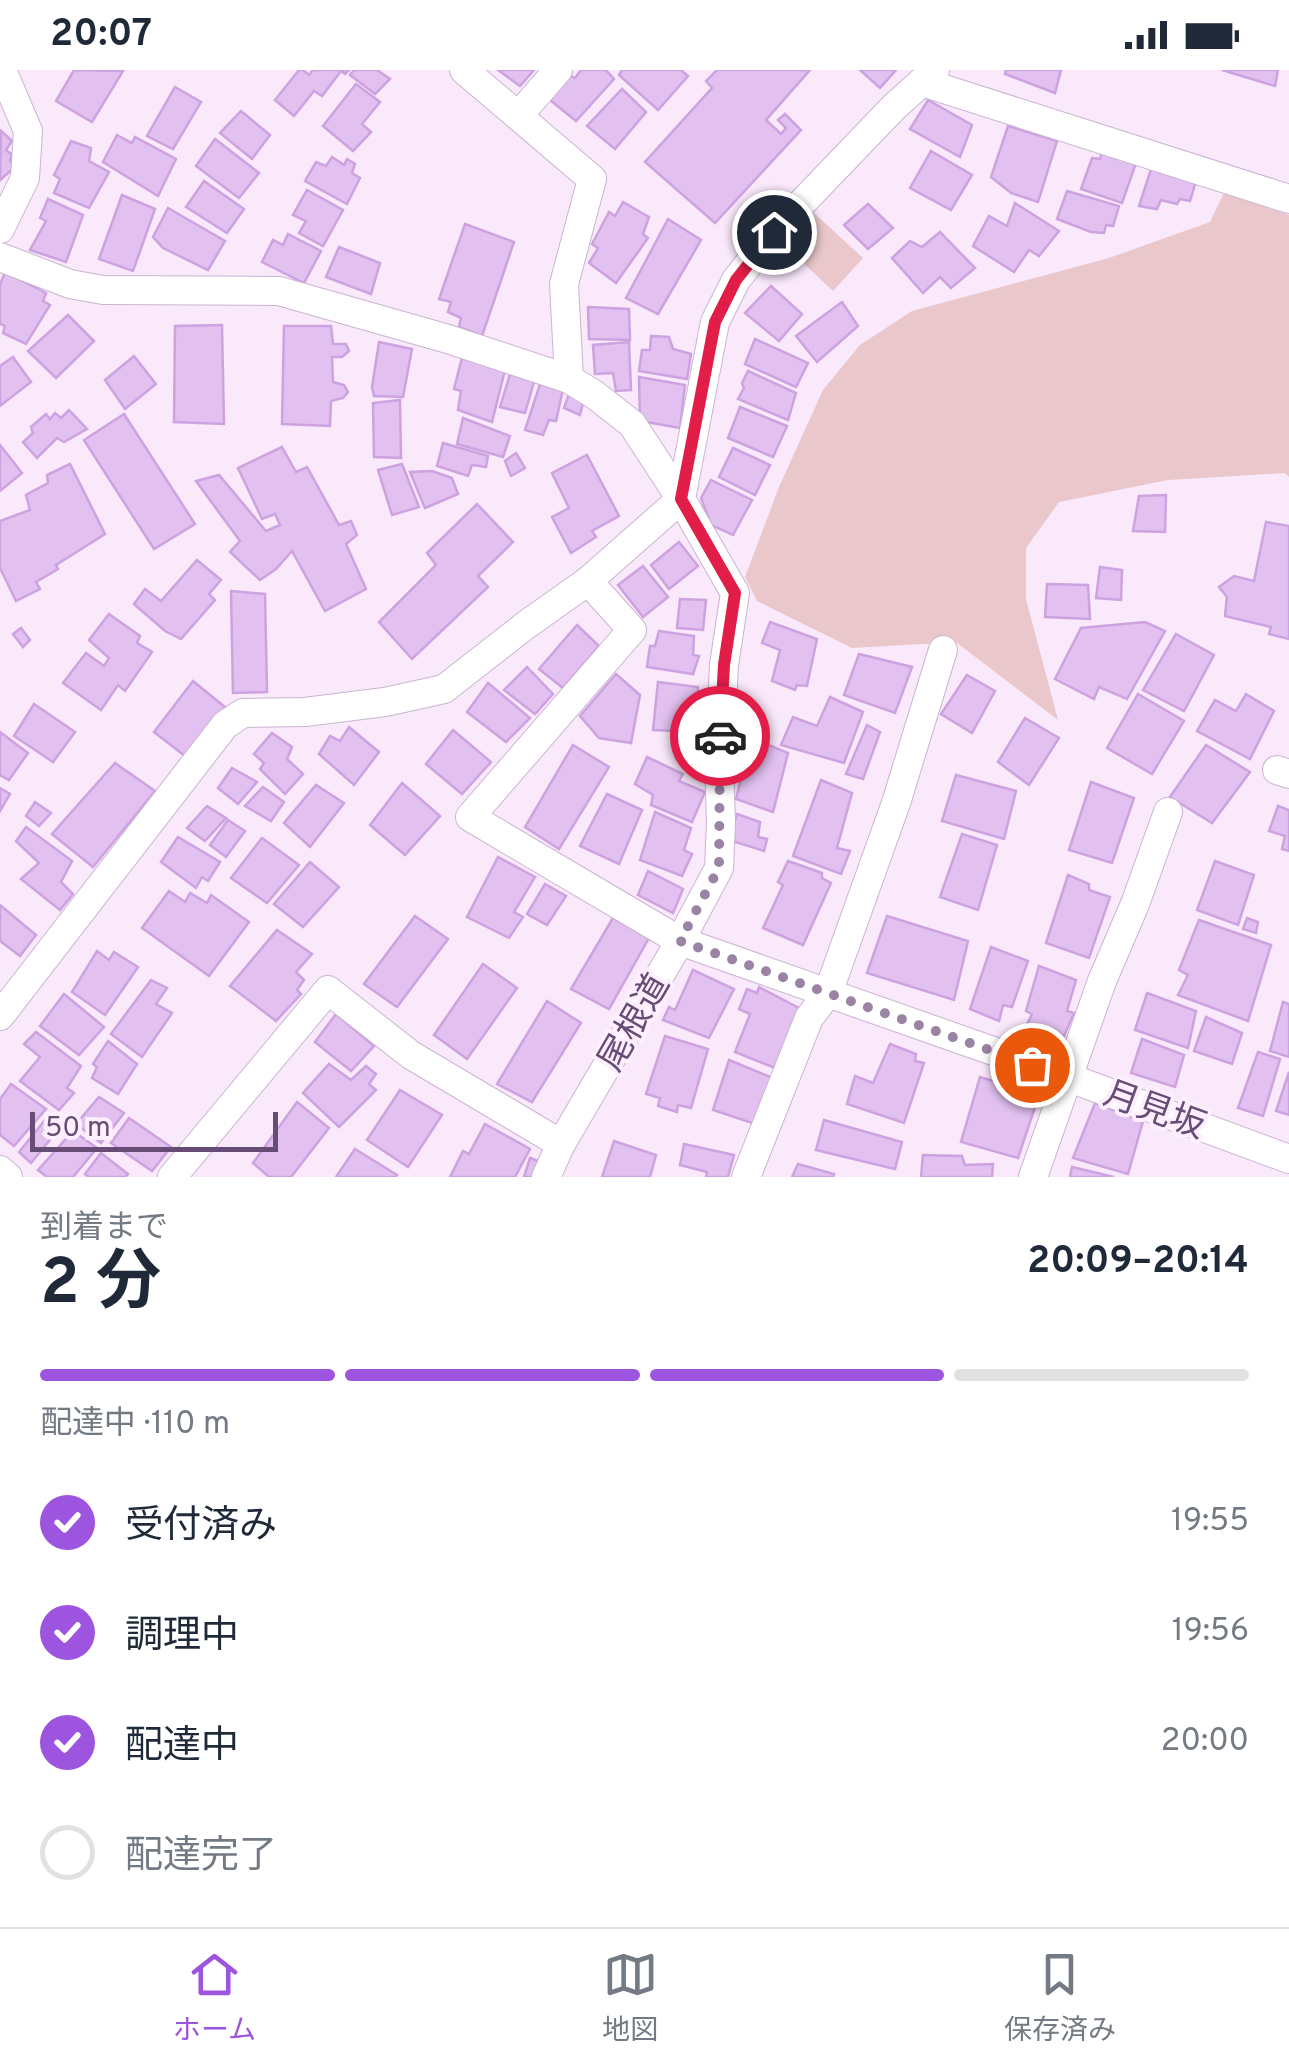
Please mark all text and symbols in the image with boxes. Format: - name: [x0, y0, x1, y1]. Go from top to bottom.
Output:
- text: 20:07: [50, 11, 152, 60]
- pin: [732, 190, 817, 275]
- icon: home: [747, 205, 802, 260]
- courier: [670, 686, 770, 786]
- icon: car: [693, 709, 748, 764]
- street label: 尾根道: [590, 967, 681, 1080]
- pin: [990, 1023, 1075, 1108]
- icon: bag: [1005, 1038, 1060, 1093]
- street label: 月見坂: [1097, 1073, 1211, 1150]
- scale bar: [30, 1107, 278, 1152]
- text: 50 m: [45, 1111, 111, 1147]
- text: 到着まで: [40, 1209, 168, 1249]
- text: 20:09–20:14: [1027, 1238, 1249, 1287]
- text: 2 分: [40, 1245, 161, 1327]
- text: 配達中 · 110 m: [40, 1405, 230, 1445]
- icon: check: [40, 1495, 95, 1550]
- text: 19:55: [1171, 1502, 1249, 1542]
- text: 受付済み: [125, 1503, 277, 1552]
- icon: check: [40, 1605, 95, 1660]
- text: 19:56: [1172, 1612, 1249, 1652]
- text: 調理中: [125, 1613, 239, 1662]
- icon: check: [40, 1715, 95, 1770]
- text: 20:00: [1161, 1722, 1249, 1762]
- text: 配達中: [125, 1723, 239, 1772]
- text: 配達完了: [125, 1833, 277, 1882]
- tab: ホーム: [173, 1947, 256, 2050]
- tab: 地図: [602, 1947, 658, 2050]
- tab: 保存済み: [1004, 1947, 1116, 2050]

